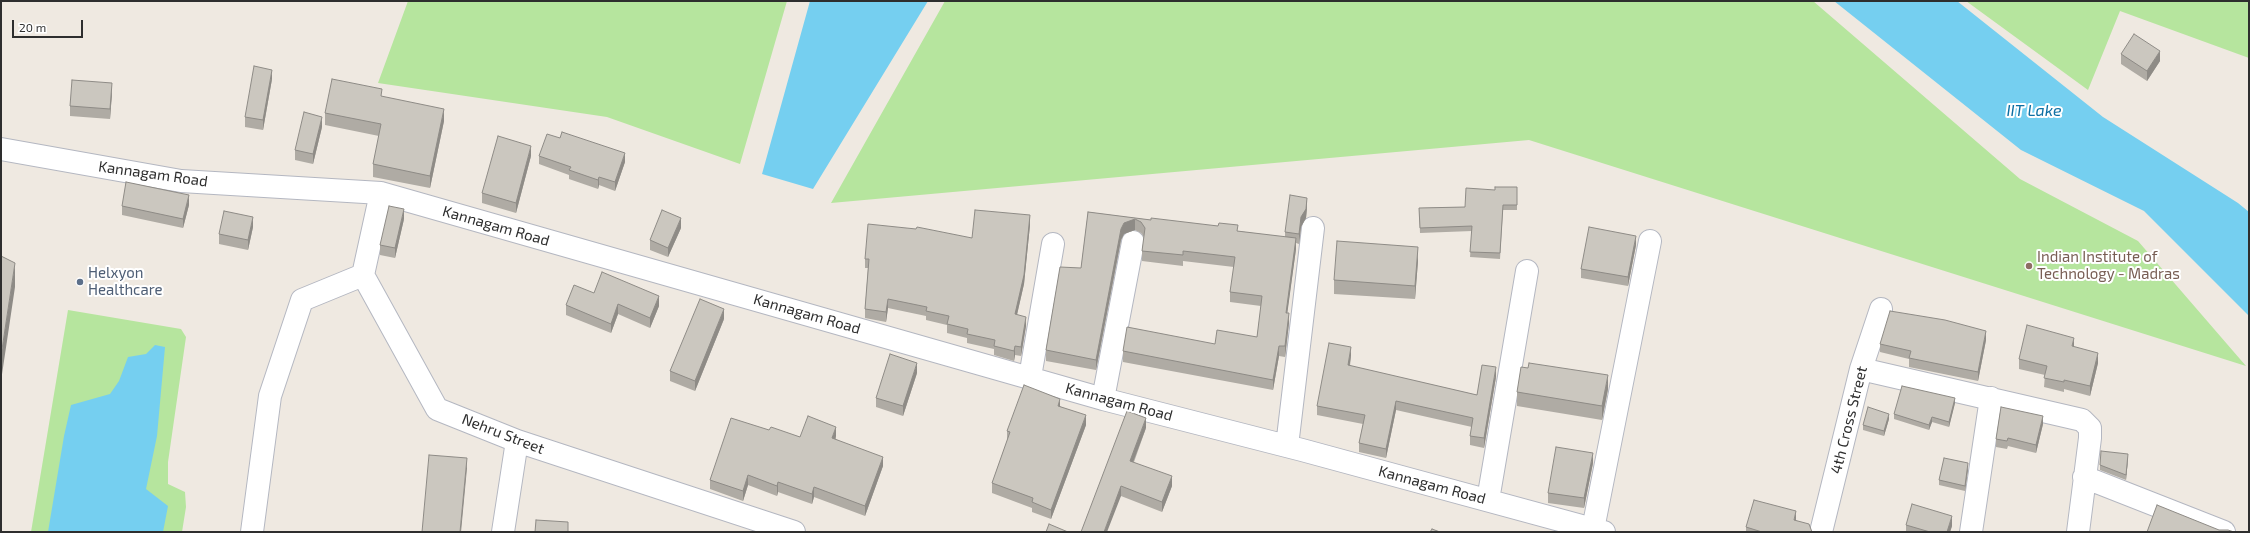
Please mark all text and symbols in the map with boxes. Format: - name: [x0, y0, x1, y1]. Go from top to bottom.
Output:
- scale bar: [14, 12, 85, 38]
- text: 20 m: [19, 20, 46, 34]
- water label: IIT Lake: [2006, 101, 2062, 121]
- street label: Kannagam Road: [97, 157, 209, 191]
- street label: Kannagam Road: [440, 202, 552, 250]
- place label: Indian Institute of Technology - Madras: [2037, 248, 2180, 283]
- marker: Indian Institute of Technology - Madras: [2024, 261, 2034, 271]
- place label: Helxyon Healthcare: [88, 264, 163, 299]
- marker: Helxyon Healthcare: [75, 277, 85, 287]
- street label: Kannagam Road: [751, 290, 863, 338]
- street label: 4th Cross Street: [1827, 364, 1871, 476]
- street label: Kannagam Road: [1063, 379, 1175, 425]
- street label: Nehru Street: [459, 410, 547, 458]
- street label: Kannagam Road: [1376, 462, 1488, 508]

